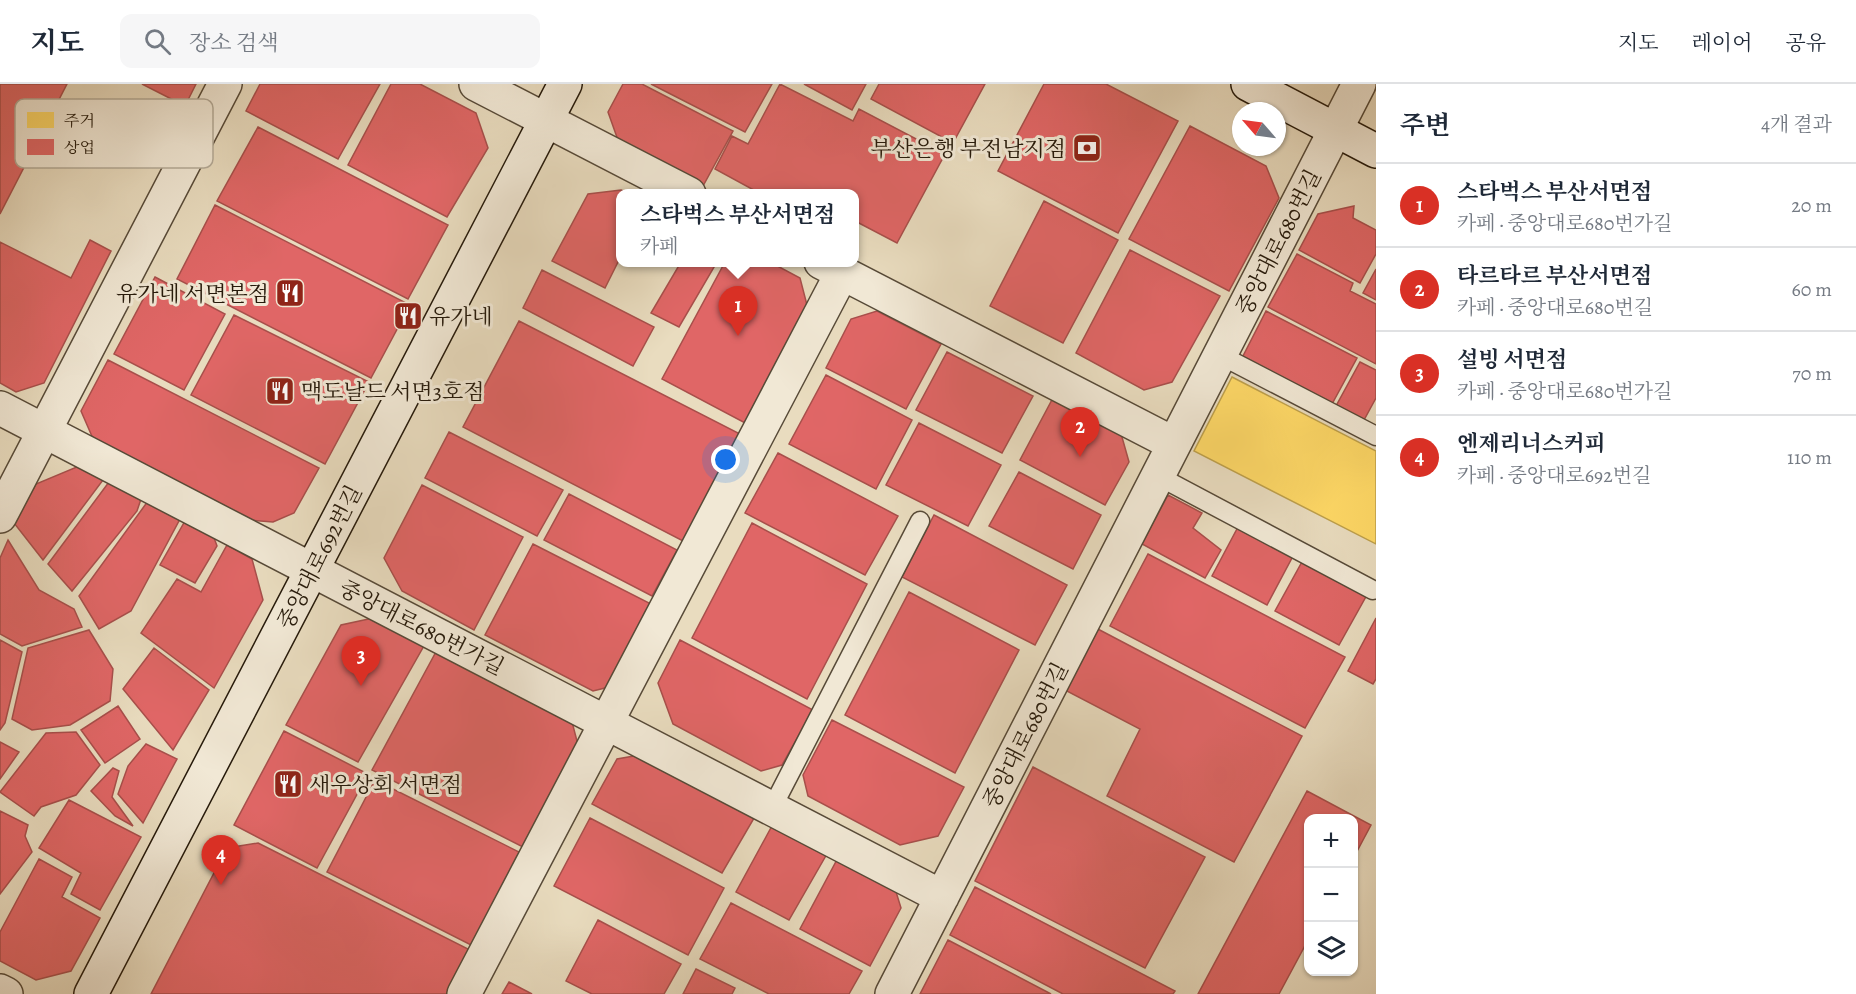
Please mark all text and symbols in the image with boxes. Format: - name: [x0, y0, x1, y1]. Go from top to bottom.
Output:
- search box: [120, 14, 540, 68]
- text: 지도: [30, 24, 84, 62]
- icon: search: [141, 25, 174, 58]
- text: 장소 검색: [189, 28, 278, 58]
- text: 지도: [1618, 29, 1659, 57]
- text: 레이어: [1692, 29, 1752, 57]
- text: 공유: [1785, 29, 1826, 57]
- legend: [15, 99, 213, 168]
- north arrow: [1232, 102, 1286, 156]
- text: 주변: [1400, 108, 1450, 143]
- text: 주거: [64, 110, 95, 132]
- text: 4개 결과: [1761, 111, 1832, 138]
- bank icon: 부산은행 부전남지점: [1071, 132, 1103, 164]
- place label: 부산은행 부전남지점: [870, 134, 1066, 164]
- text: 상업: [64, 137, 95, 159]
- street label: 중앙대로680번길: [1229, 164, 1329, 321]
- text: 스타벅스 부산서면점: [1457, 177, 1652, 207]
- popup: [616, 189, 859, 267]
- text: 1: [1416, 192, 1423, 219]
- text: 20 m: [1791, 192, 1832, 219]
- text: 스타벅스 부산서면점: [640, 200, 835, 230]
- text: 카페 · 중앙대로680번가길: [1457, 210, 1672, 237]
- text: 카페: [640, 233, 679, 260]
- text: 타르타르 부산서면점: [1457, 261, 1652, 291]
- text: 2: [1415, 276, 1424, 303]
- text: 60 m: [1792, 276, 1832, 303]
- restaurant icon: 유가네 서면본점: [274, 277, 306, 309]
- place label: 유가네 서면본점: [116, 279, 269, 309]
- pin: 1: [718, 286, 758, 336]
- text: 카페 · 중앙대로680번길: [1457, 294, 1653, 321]
- restaurant icon: 유가네: [392, 300, 424, 332]
- place label: 유가네: [429, 302, 493, 332]
- text: 설빙 서면점: [1457, 345, 1567, 375]
- text: 3: [1415, 360, 1424, 387]
- text: 70 m: [1792, 360, 1832, 387]
- restaurant icon: 맥도날드 서면3호점: [264, 375, 296, 407]
- place label: 맥도날드 서면3호점: [301, 377, 485, 407]
- text: 카페 · 중앙대로680번가길: [1457, 378, 1672, 405]
- pin: 2: [1060, 408, 1100, 457]
- text: 엔제리너스커피: [1457, 429, 1606, 459]
- text: 4: [1415, 444, 1424, 471]
- text: 110 m: [1787, 444, 1832, 471]
- your location: [711, 445, 740, 474]
- text: 카페 · 중앙대로692번길: [1457, 462, 1651, 489]
- street label: 중앙대로692번길: [271, 480, 369, 635]
- street label: 중앙대로680번가길: [334, 573, 509, 682]
- pin: 3: [342, 636, 380, 686]
- street label: 중앙대로680번길: [976, 657, 1076, 814]
- restaurant icon: 새우상회 서면점: [272, 768, 304, 800]
- place label: 새우상회 서면점: [309, 770, 462, 800]
- map controls: [1304, 814, 1358, 976]
- button: +: [1304, 814, 1358, 868]
- pin: 4: [202, 836, 240, 885]
- button: −: [1304, 868, 1358, 922]
- button: layers: [1304, 922, 1358, 976]

